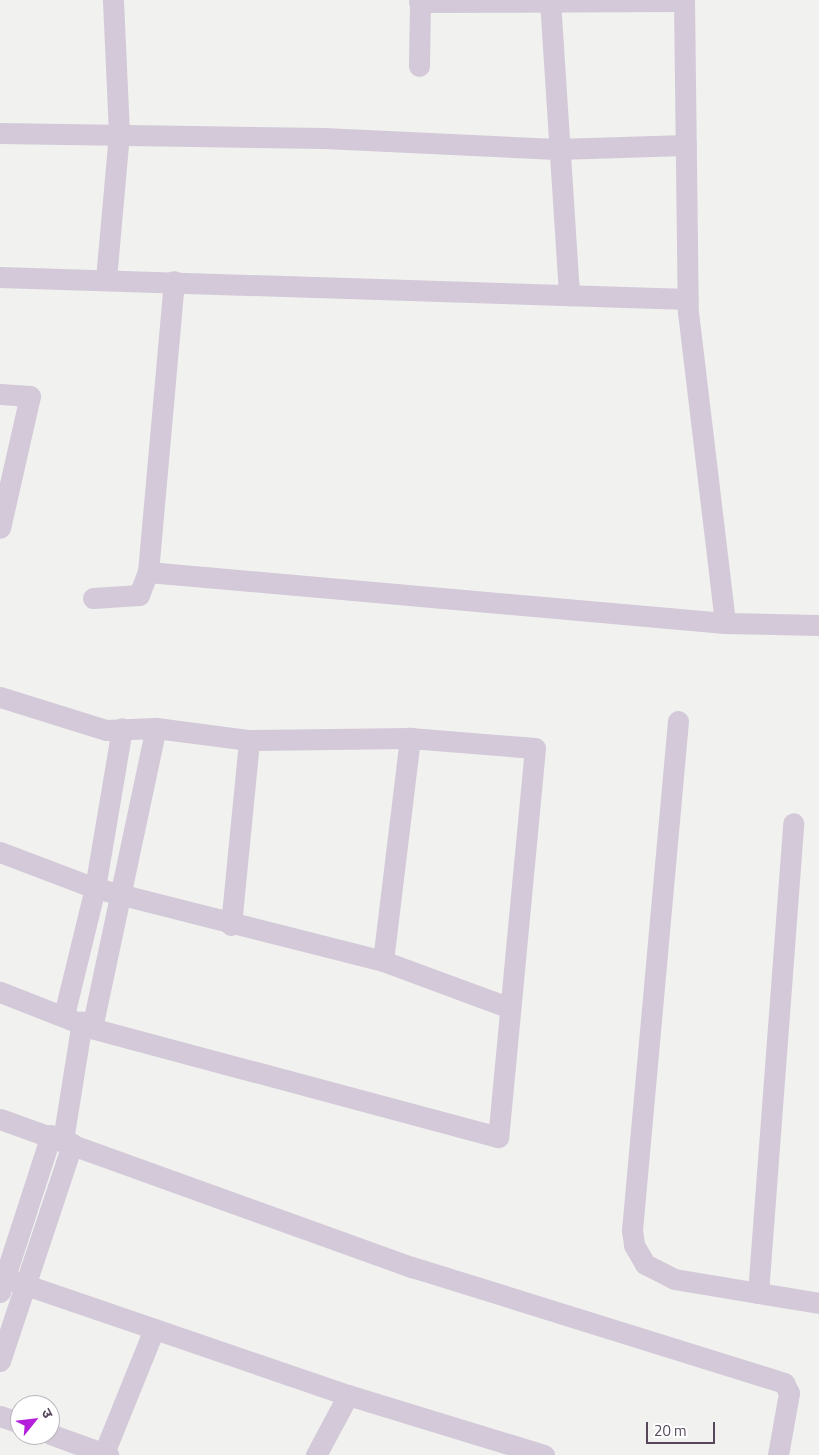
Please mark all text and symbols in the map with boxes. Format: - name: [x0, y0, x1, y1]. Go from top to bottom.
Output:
- north arrow: [10, 1395, 60, 1445]
- text: उ: [37, 1404, 59, 1422]
- scale bar: [649, 1412, 718, 1444]
- text: 20 m: [654, 1419, 687, 1442]

